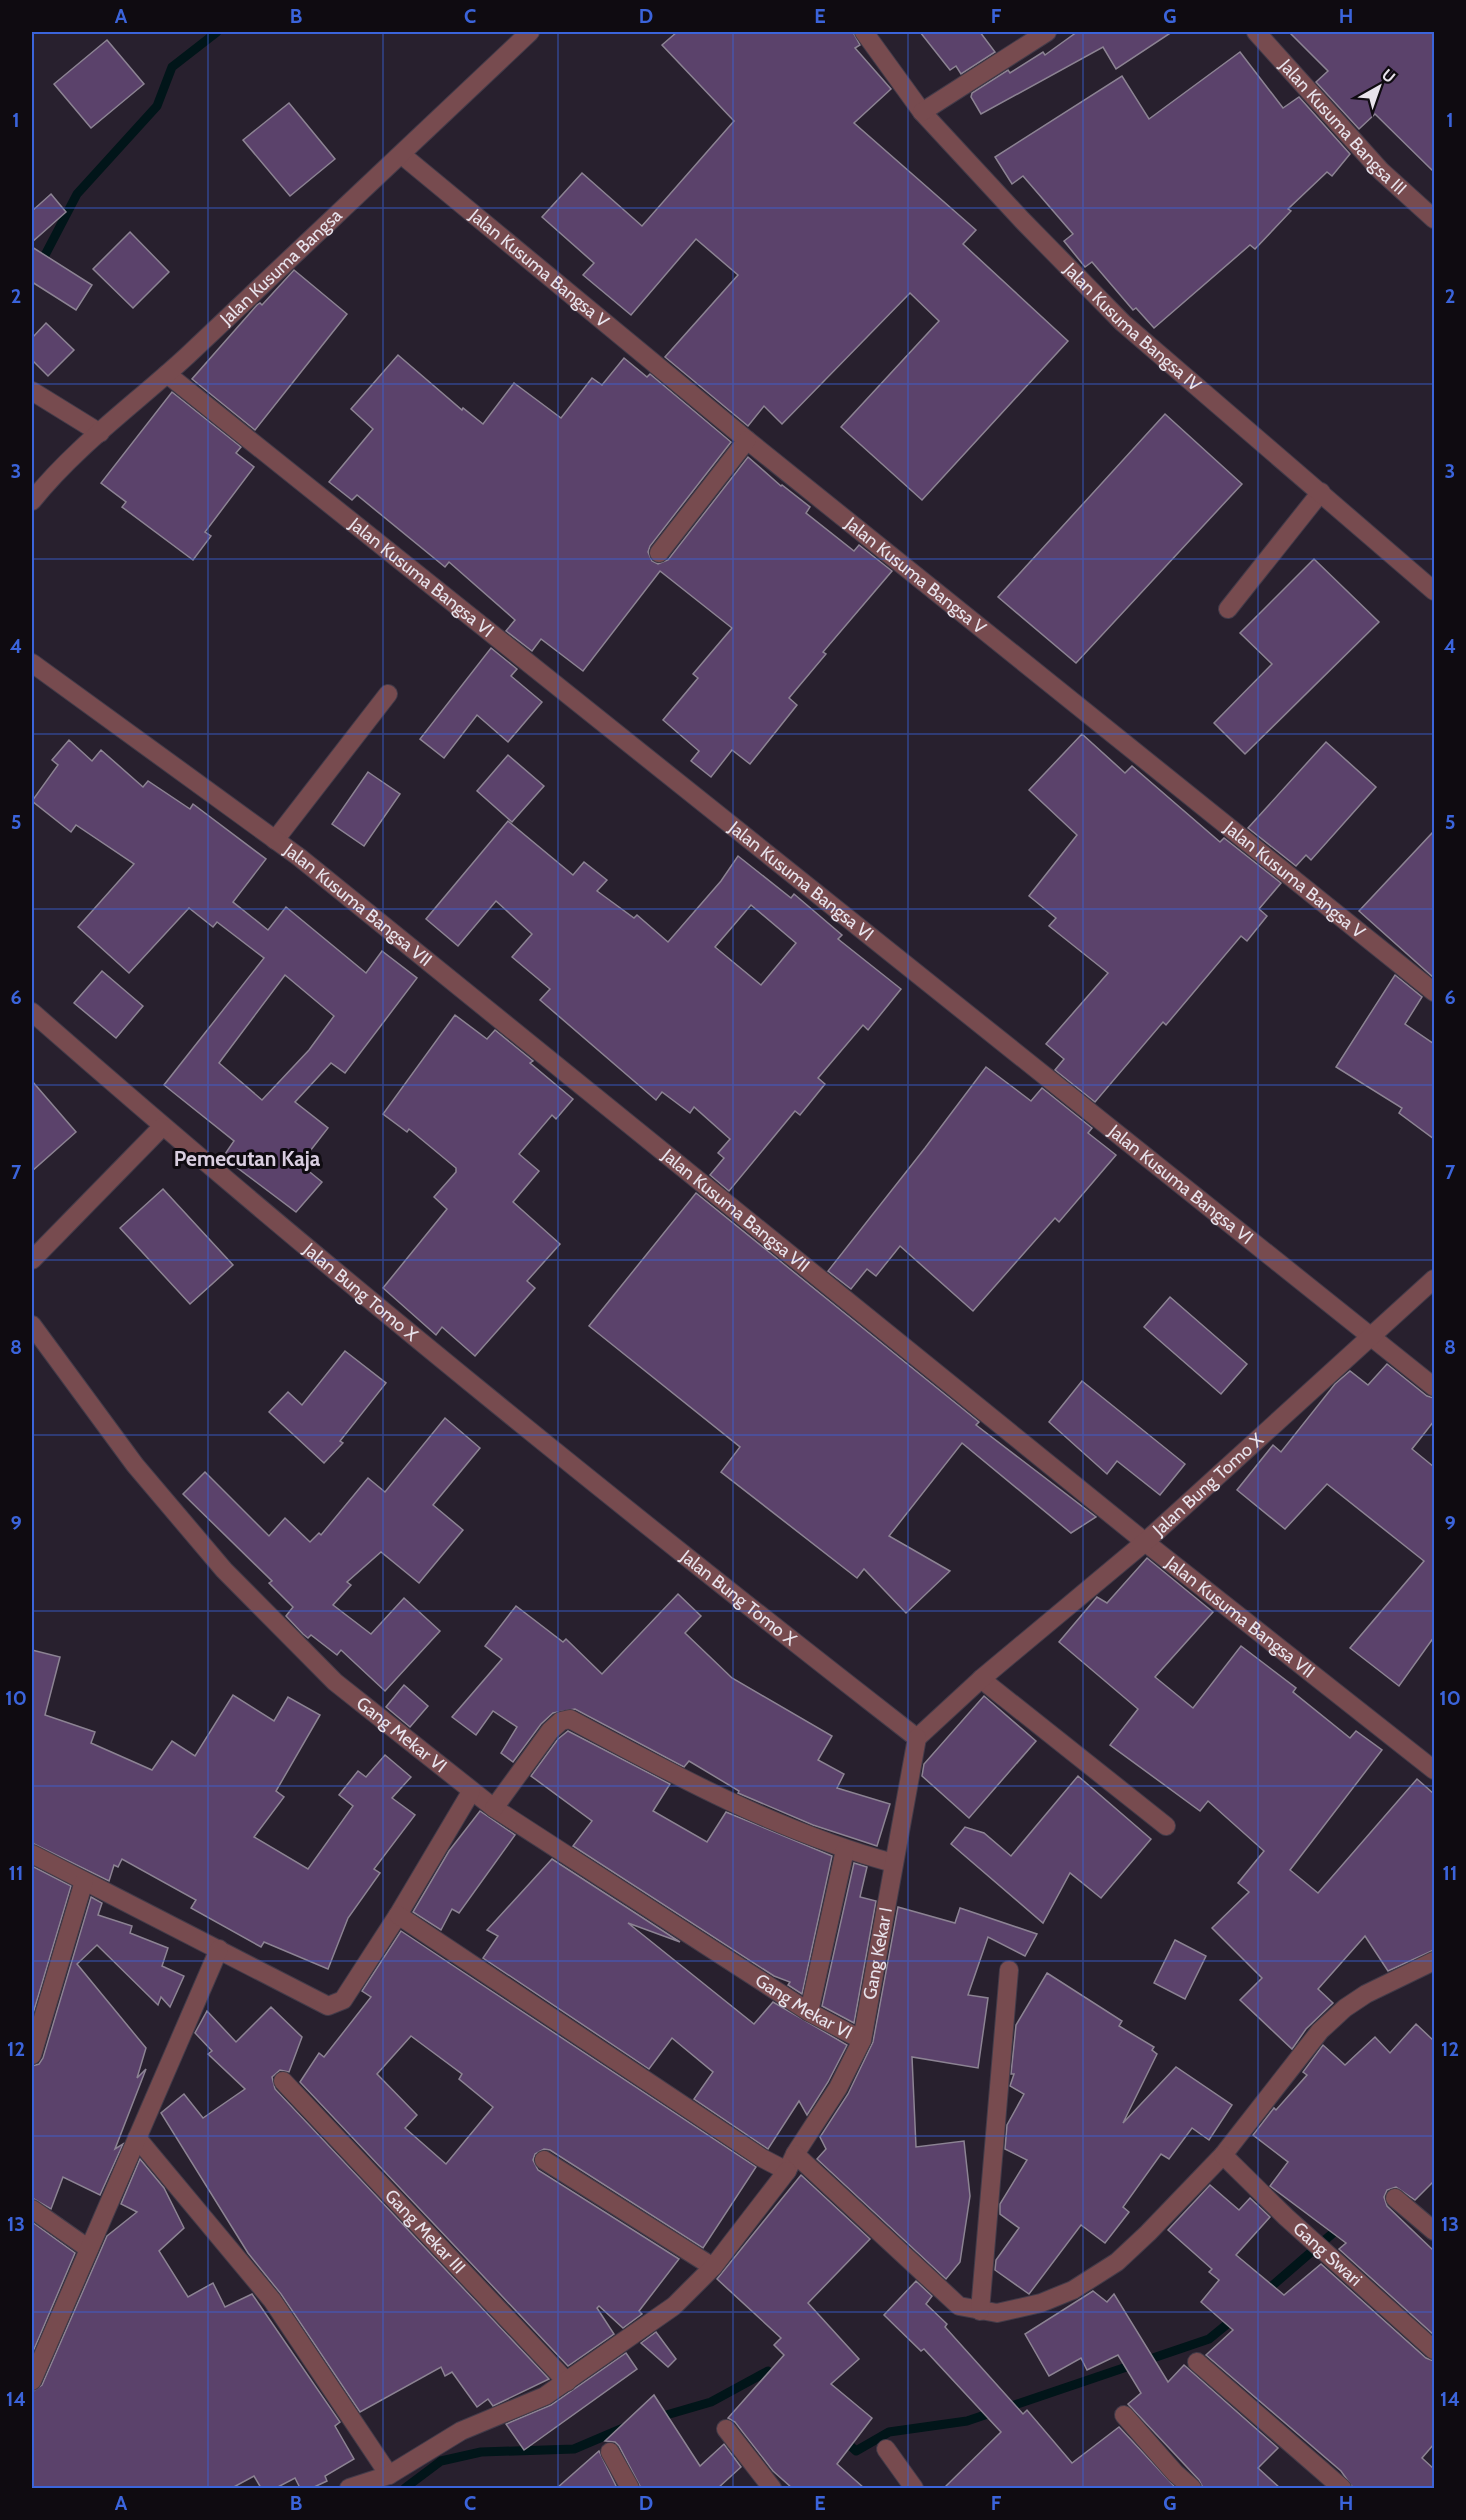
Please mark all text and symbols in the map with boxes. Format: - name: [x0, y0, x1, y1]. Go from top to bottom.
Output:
- text: A: [115, 4, 128, 28]
- text: B: [290, 4, 302, 28]
- text: C: [464, 4, 476, 28]
- text: D: [639, 4, 653, 28]
- text: E: [814, 4, 826, 28]
- text: F: [991, 4, 1002, 28]
- text: G: [1163, 4, 1177, 28]
- text: H: [1339, 4, 1353, 28]
- street label: Jalan Kusuma Bangsa III: [1274, 54, 1411, 200]
- north arrow: [1349, 57, 1409, 117]
- text: U: [1378, 65, 1399, 87]
- text: 1: [12, 108, 20, 132]
- text: 1: [1446, 108, 1454, 132]
- street label: Jalan Kusuma Bangsa: [215, 204, 347, 330]
- street label: Jalan Kusuma Bangsa V: [464, 204, 613, 332]
- street label: Jalan Kusuma Bangsa IV: [1059, 258, 1205, 396]
- text: 2: [11, 284, 21, 308]
- text: 2: [1445, 284, 1455, 308]
- text: 3: [11, 459, 21, 483]
- text: 3: [1445, 459, 1455, 483]
- street label: Jalan Kusuma Bangsa V: [840, 512, 991, 639]
- street label: Jalan Kusuma Bangsa VI: [344, 513, 498, 642]
- text: 4: [10, 634, 22, 658]
- text: 4: [1444, 634, 1456, 658]
- text: 5: [11, 810, 21, 834]
- text: 5: [1445, 810, 1455, 834]
- street label: Jalan Kusuma Bangsa VI: [724, 816, 878, 945]
- street label: Jalan Kusuma Bangsa V: [1219, 816, 1369, 943]
- street label: Jalan Kusuma Bangsa VII: [279, 838, 436, 971]
- text: 6: [10, 985, 22, 1009]
- text: 6: [1444, 985, 1456, 1009]
- street label: Jalan Kusuma Bangsa VI: [1103, 1120, 1258, 1249]
- street label: Jalan Kusuma Bangsa VII: [657, 1144, 814, 1277]
- district label: Pemecutan Kaja: [174, 1146, 321, 1171]
- text: 7: [11, 1160, 22, 1184]
- text: 7: [1445, 1160, 1456, 1184]
- street label: Jalan Bung Tomo X: [298, 1238, 423, 1346]
- text: 8: [10, 1335, 22, 1359]
- text: 8: [1444, 1335, 1456, 1359]
- street label: Jalan Bung Tomo X: [1147, 1429, 1268, 1541]
- text: 9: [10, 1511, 22, 1535]
- text: 9: [1444, 1511, 1456, 1535]
- street label: Jalan Bung Tomo X: [675, 1545, 801, 1651]
- street label: Jalan Kusuma Bangsa VII: [1161, 1551, 1319, 1683]
- text: 10: [5, 1686, 27, 1710]
- text: 10: [1439, 1686, 1461, 1710]
- street label: Gang Mekar VI: [352, 1692, 451, 1777]
- text: 11: [9, 1861, 23, 1885]
- text: 11: [1443, 1861, 1457, 1885]
- street label: Gang Kekar I: [859, 1905, 897, 2002]
- street label: Gang Mekar VI: [751, 1969, 856, 2044]
- text: 12: [7, 2037, 25, 2061]
- text: 12: [1441, 2037, 1459, 2061]
- street label: Gang Mekar III: [380, 2185, 470, 2278]
- text: 13: [7, 2212, 25, 2236]
- text: 13: [1441, 2212, 1459, 2236]
- street label: Gang Swari: [1288, 2217, 1366, 2291]
- text: 14: [6, 2387, 26, 2411]
- text: 14: [1440, 2387, 1460, 2411]
- text: A: [115, 2491, 128, 2515]
- text: B: [290, 2491, 302, 2515]
- text: C: [464, 2491, 476, 2515]
- text: D: [639, 2491, 653, 2515]
- text: E: [814, 2491, 826, 2515]
- text: F: [991, 2491, 1002, 2515]
- text: G: [1163, 2491, 1177, 2515]
- text: H: [1339, 2491, 1353, 2515]

